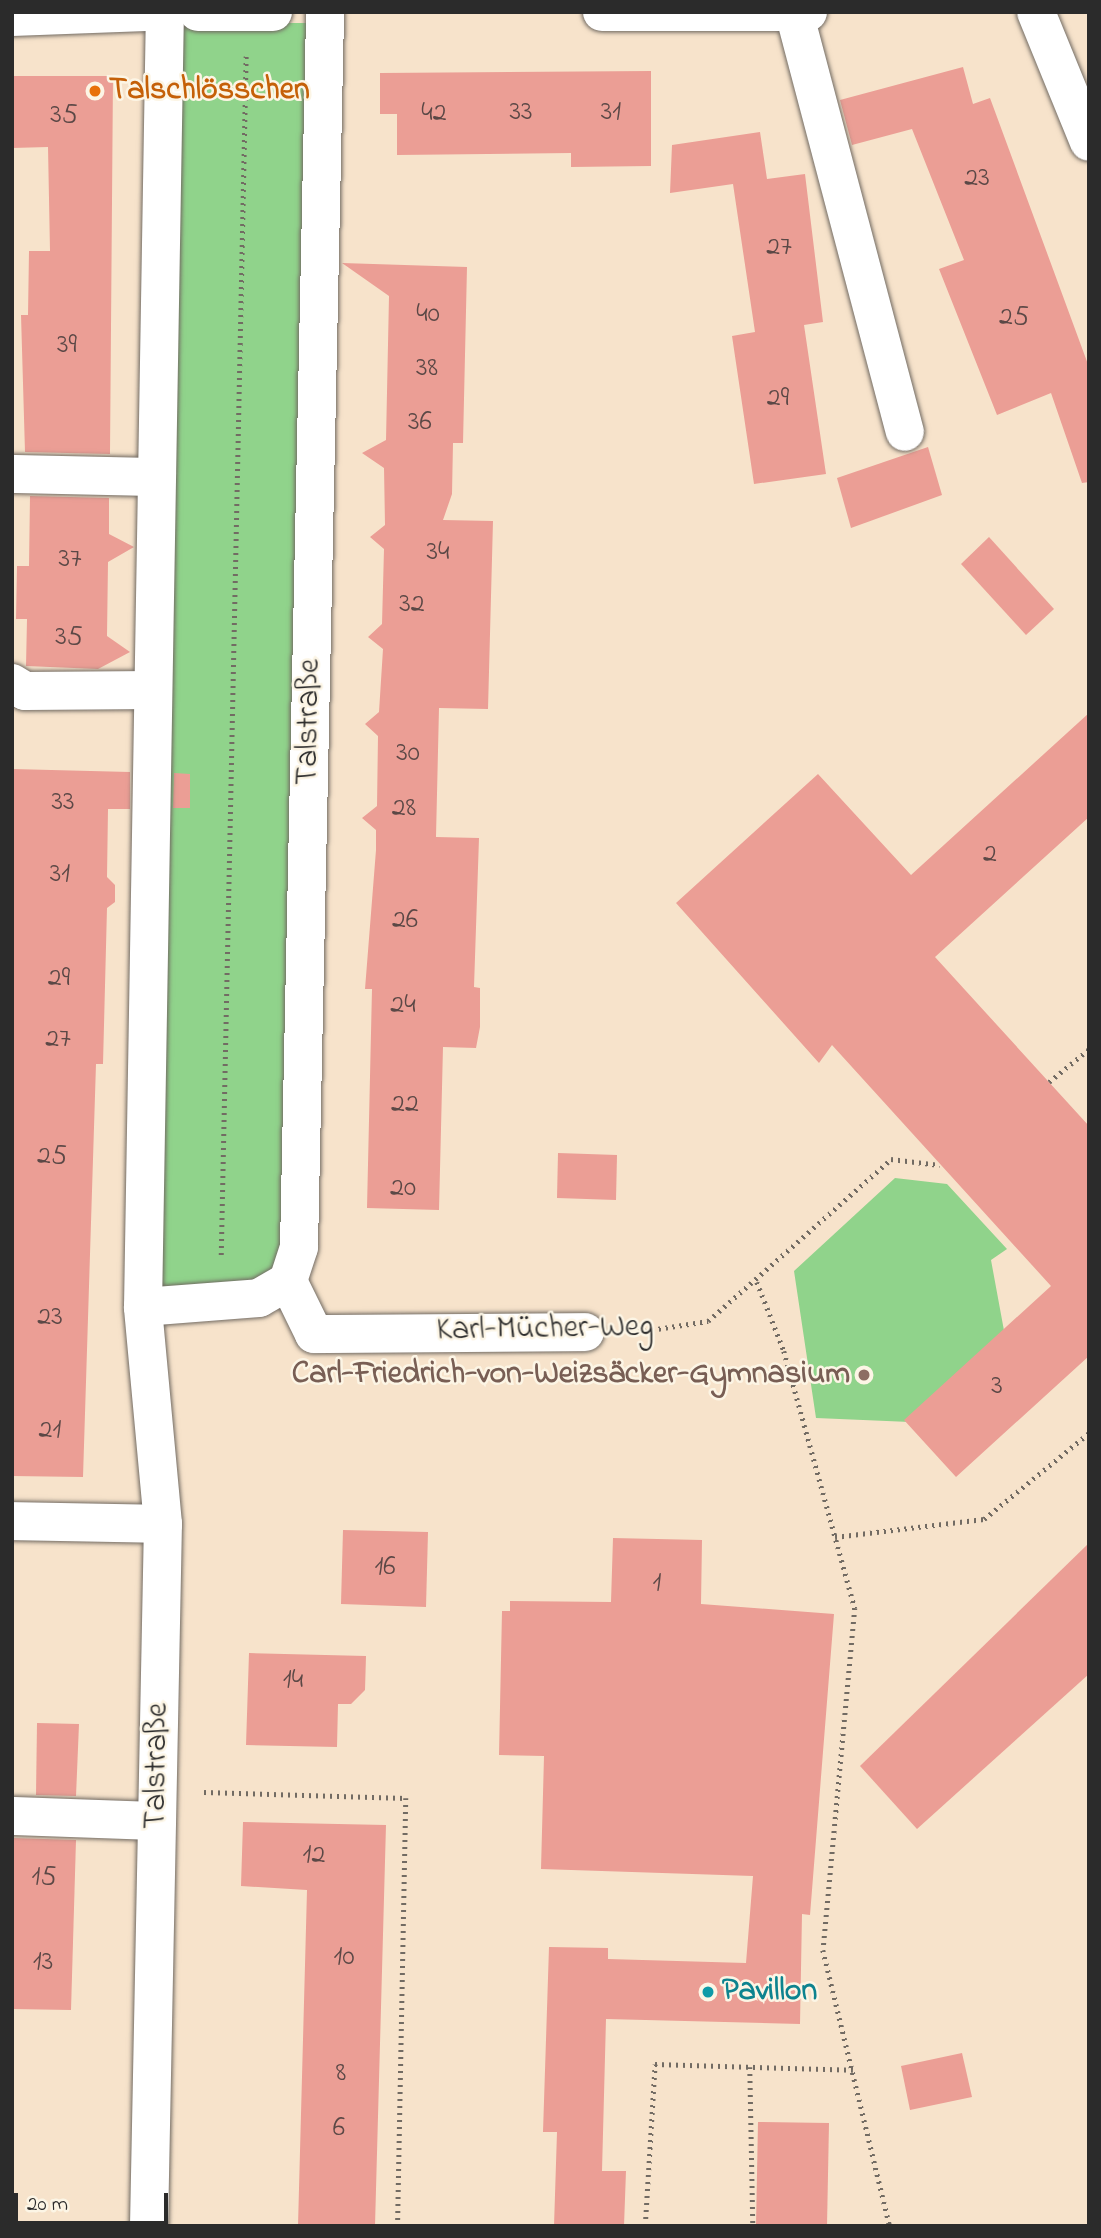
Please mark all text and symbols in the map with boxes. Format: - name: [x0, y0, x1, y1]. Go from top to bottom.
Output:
- place label: Talschlösschen: [109, 72, 310, 110]
- marker: Talschlösschen: [87, 83, 103, 99]
- house number: 33: [509, 96, 533, 130]
- house number: 31: [601, 96, 621, 130]
- house number: 42: [421, 97, 447, 131]
- house number: 35: [50, 99, 78, 133]
- house number: 23: [964, 162, 990, 196]
- house number: 27: [766, 231, 792, 265]
- house number: 40: [416, 298, 440, 332]
- house number: 25: [999, 301, 1029, 335]
- house number: 39: [57, 329, 77, 363]
- house number: 38: [416, 352, 438, 386]
- house number: 29: [767, 382, 789, 416]
- house number: 36: [408, 406, 432, 440]
- house number: 34: [426, 536, 450, 570]
- house number: 37: [58, 543, 82, 577]
- house number: 32: [399, 588, 425, 622]
- house number: 35: [55, 621, 83, 655]
- street label: Talstraße: [290, 659, 330, 785]
- house number: 30: [396, 737, 420, 771]
- house number: 33: [51, 786, 75, 820]
- house number: 28: [392, 792, 416, 826]
- house number: 2: [983, 838, 997, 872]
- house number: 31: [50, 858, 70, 892]
- house number: 26: [392, 904, 418, 938]
- house number: 29: [48, 962, 70, 996]
- house number: 24: [390, 989, 416, 1023]
- house number: 27: [45, 1023, 71, 1057]
- house number: 22: [391, 1088, 419, 1122]
- house number: 25: [37, 1140, 67, 1174]
- house number: 20: [390, 1172, 416, 1206]
- house number: 23: [37, 1301, 63, 1335]
- street label: Karl-Mücher-Weg: [436, 1309, 654, 1351]
- place label: Carl-Friedrich-von-Weizsäcker-Gymnasium: [292, 1356, 850, 1394]
- marker: Carl-Friedrich-von-Weizsäcker-Gymnasium: [856, 1367, 872, 1383]
- house number: 3: [991, 1370, 1003, 1404]
- house number: 21: [39, 1414, 61, 1448]
- house number: 16: [374, 1551, 396, 1585]
- house number: 1: [653, 1567, 661, 1601]
- house number: 14: [283, 1664, 303, 1698]
- street label: Talstraße: [138, 1703, 178, 1829]
- house number: 12: [303, 1839, 325, 1873]
- house number: 15: [32, 1861, 56, 1895]
- house number: 10: [334, 1941, 354, 1975]
- house number: 13: [33, 1946, 53, 1980]
- place label: Pavillon: [722, 1973, 817, 2011]
- marker: Pavillon: [700, 1984, 716, 2000]
- house number: 8: [336, 2057, 346, 2091]
- house number: 6: [333, 2112, 345, 2146]
- scale bar: [18, 2178, 172, 2222]
- text: 20 m: [27, 2190, 68, 2220]

